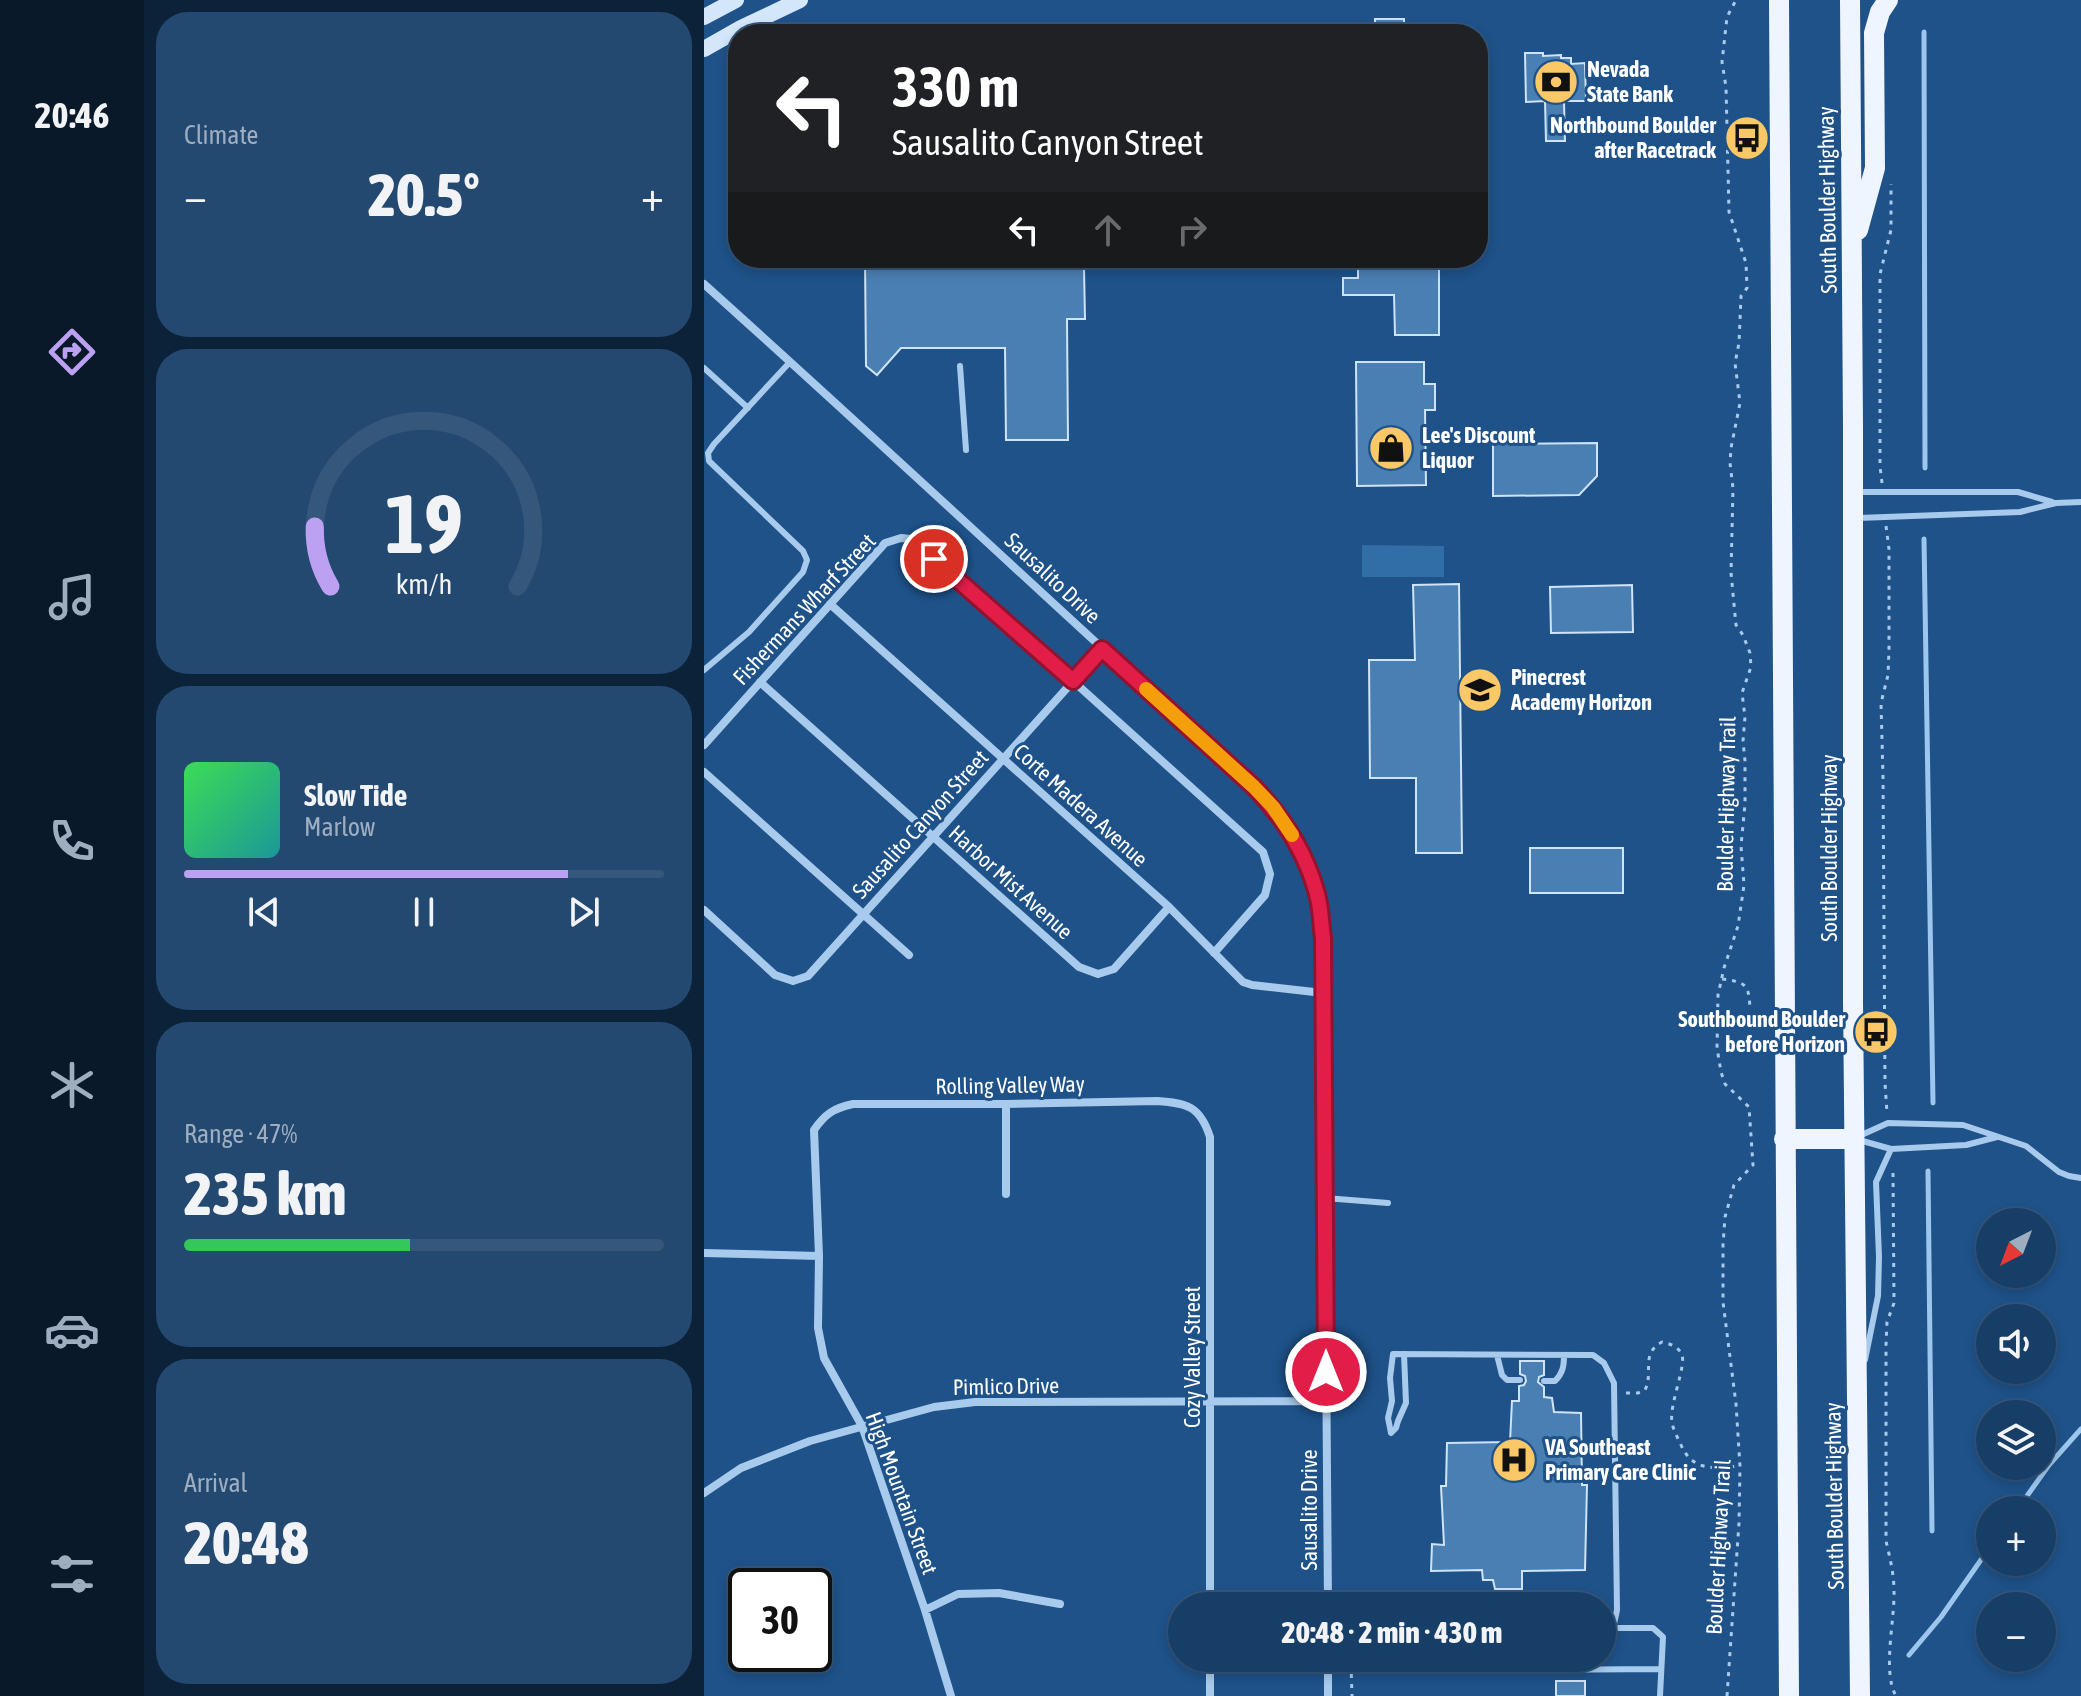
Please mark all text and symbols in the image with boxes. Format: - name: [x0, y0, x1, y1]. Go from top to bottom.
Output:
- text: 330 m: [892, 55, 1019, 119]
- icon: left: [760, 56, 864, 160]
- place label: Nevada State Bank: [1587, 56, 1673, 107]
- bank icon: Nevada State Bank: [1532, 58, 1580, 106]
- text: 20:46: [35, 94, 109, 136]
- street label: South Boulder Highway: [1812, 106, 1842, 294]
- place label: Northbound Boulder after Racetrack: [1550, 112, 1717, 163]
- bus stop icon: Northbound Boulder after Racetrack: [1723, 114, 1771, 162]
- text: Climate: [184, 120, 258, 150]
- text: Sausalito Canyon Street: [892, 121, 1204, 163]
- text: 20.5°: [368, 160, 480, 229]
- text: −: [184, 170, 207, 220]
- text: +: [641, 170, 664, 220]
- icon: left: [1002, 208, 1046, 252]
- icon: ahead: [1086, 208, 1130, 252]
- icon: right: [1170, 208, 1214, 252]
- icon: directions: [44, 324, 100, 380]
- place label: Lee's Discount Liquor: [1422, 422, 1536, 473]
- shop icon: Lee's Discount Liquor: [1367, 424, 1415, 472]
- text: 19: [385, 475, 463, 571]
- pin: [900, 525, 968, 593]
- street label: Sausalito Drive: [1000, 527, 1106, 629]
- street label: Fishermans Wharf Street: [727, 528, 881, 690]
- icon: arrive: [912, 537, 956, 581]
- text: km/h: [396, 567, 452, 600]
- icon: music: [44, 569, 100, 625]
- place label: Pinecrest Academy Horizon: [1510, 664, 1652, 715]
- school or university icon: Pinecrest Academy Horizon: [1456, 666, 1504, 714]
- street label: Boulder Highway Trail: [1711, 716, 1741, 892]
- street label: Corte Madera Avenue: [1009, 738, 1153, 872]
- street label: Sausalito Canyon Street: [847, 745, 993, 903]
- street label: South Boulder Highway: [1816, 754, 1842, 942]
- text: Slow Tide: [304, 778, 407, 812]
- text: Marlow: [304, 812, 375, 842]
- icon: phone: [44, 813, 100, 869]
- street label: Harbor Mist Avenue: [944, 820, 1078, 944]
- icon: previous: [242, 890, 286, 934]
- icon: pause: [402, 890, 446, 934]
- icon: next: [562, 890, 606, 934]
- place label: Southbound Boulder before Horizon: [1678, 1006, 1845, 1057]
- bus stop icon: Southbound Boulder before Horizon: [1852, 1008, 1900, 1056]
- icon: climate: [44, 1057, 100, 1113]
- street label: Rolling Valley Way: [935, 1071, 1085, 1099]
- text: Range · 47%: [184, 1119, 297, 1149]
- text: 235 km: [184, 1159, 346, 1228]
- north arrow: [1976, 1208, 2056, 1288]
- map controls: [1976, 1208, 2056, 1672]
- street label: Cozy Valley Street: [1179, 1286, 1205, 1428]
- icon: car: [44, 1302, 100, 1358]
- button: sound: [1976, 1304, 2056, 1384]
- position arrow: [1284, 1330, 1368, 1414]
- street label: Pimlico Drive: [953, 1372, 1059, 1400]
- button: layers: [1976, 1400, 2056, 1480]
- street label: South Boulder Highway: [1819, 1402, 1849, 1590]
- street label: High Mountain Street: [861, 1408, 943, 1578]
- place label: VA Southeast Primary Care Clinic: [1544, 1434, 1697, 1485]
- hospital icon: VA Southeast Primary Care Clinic: [1490, 1436, 1538, 1484]
- street label: Sausalito Drive: [1296, 1449, 1322, 1571]
- street label: Boulder Highway Trail: [1700, 1458, 1736, 1635]
- text: Arrival: [184, 1468, 248, 1498]
- button: +: [1976, 1496, 2056, 1576]
- text: 20:48: [184, 1508, 309, 1577]
- icon: filters: [44, 1546, 100, 1602]
- speed limit sign: 30: [728, 1568, 832, 1672]
- button: −: [1976, 1592, 2056, 1672]
- text: 20:48 · 2 min · 430 m: [1282, 1615, 1502, 1649]

